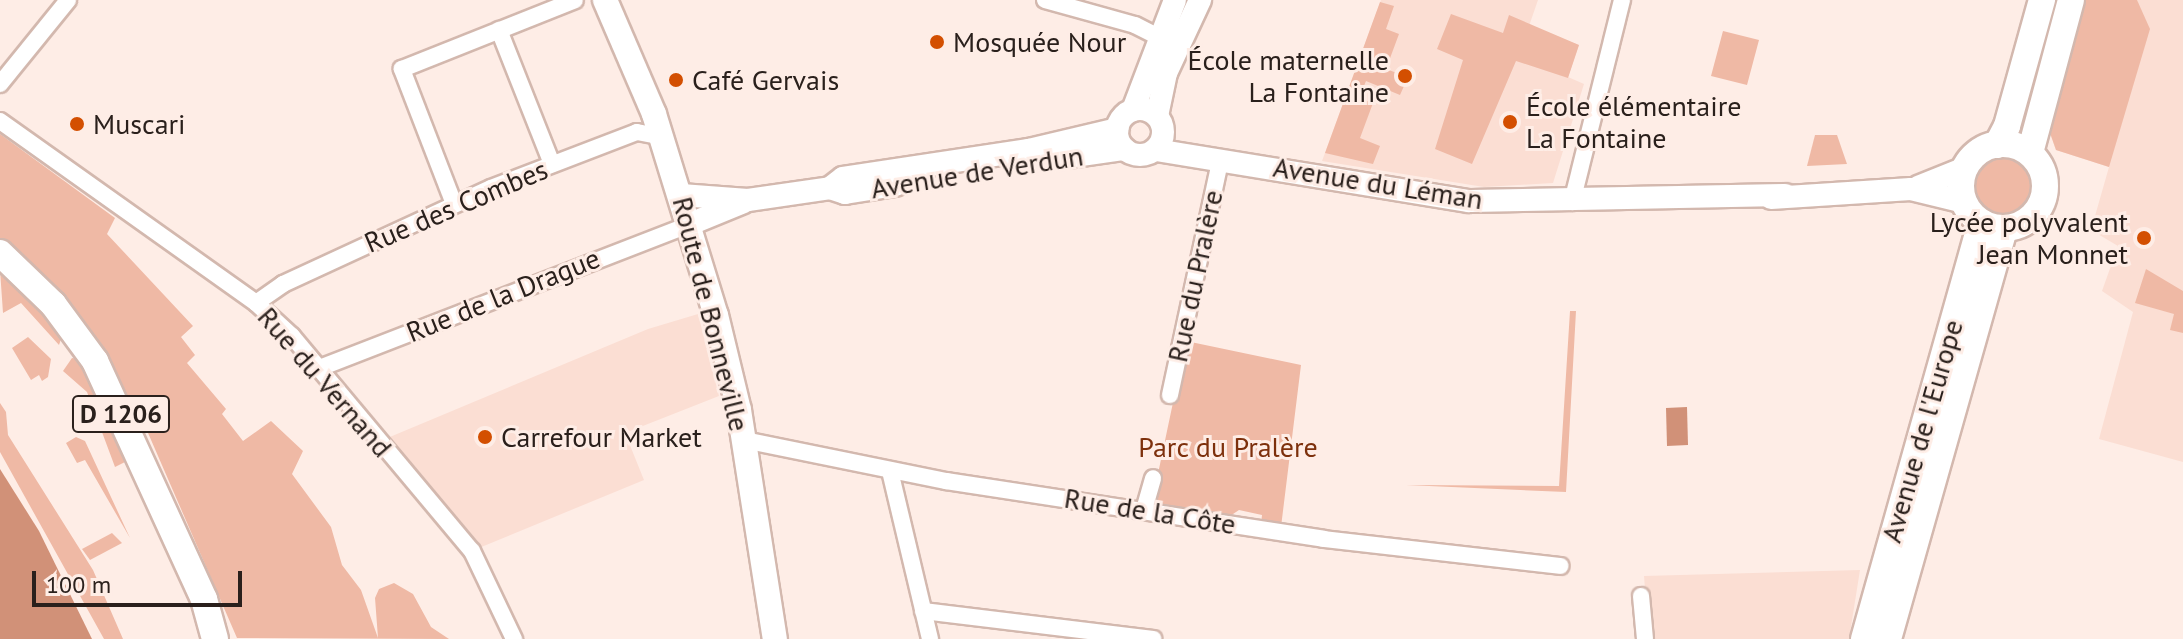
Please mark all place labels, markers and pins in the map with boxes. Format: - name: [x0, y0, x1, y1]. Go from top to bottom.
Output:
- place label: Mosquée Nour: [953, 25, 1126, 59]
- marker: Mosquée Nour: [928, 33, 946, 51]
- place label: École maternelle La Fontaine: [1187, 43, 1389, 109]
- place label: Café Gervais: [692, 63, 839, 97]
- marker: École maternelle La Fontaine: [1396, 67, 1414, 85]
- marker: Café Gervais: [667, 71, 685, 89]
- place label: École élémentaire La Fontaine: [1526, 89, 1741, 155]
- place label: Muscari: [93, 107, 186, 141]
- marker: École élémentaire La Fontaine: [1501, 113, 1519, 131]
- marker: Muscari: [68, 115, 86, 133]
- place label: Lycée polyvalent Jean Monnet: [1930, 205, 2128, 271]
- marker: Lycée polyvalent Jean Monnet: [2135, 229, 2153, 247]
- place label: Carrefour Market: [501, 420, 702, 454]
- marker: Carrefour Market: [476, 428, 494, 446]

